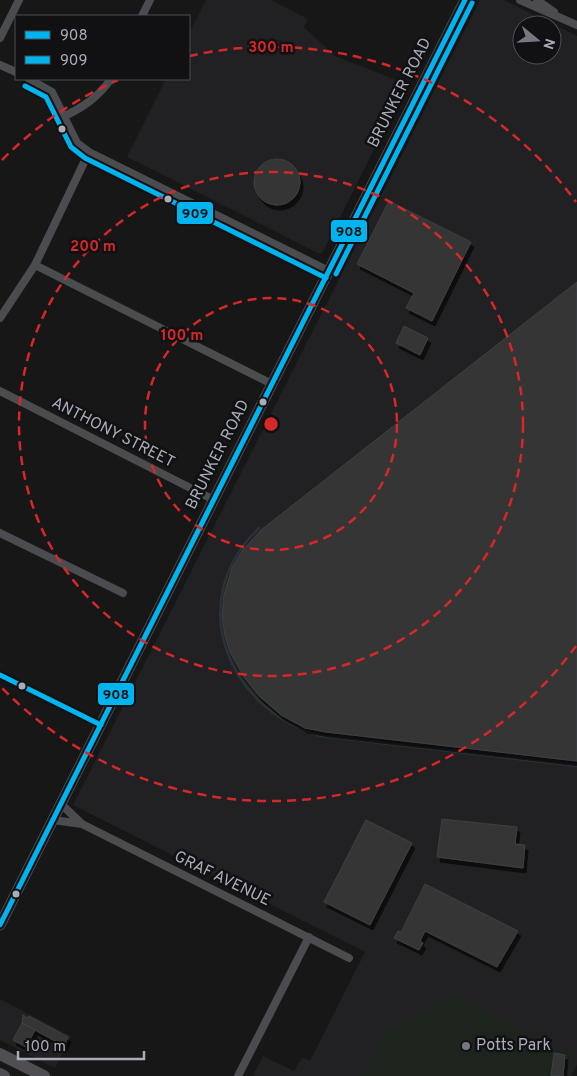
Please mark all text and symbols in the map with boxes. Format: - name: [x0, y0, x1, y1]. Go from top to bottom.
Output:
- legend: [15, 15, 190, 80]
- north arrow: [512, 15, 562, 65]
- text: 908: [60, 27, 88, 46]
- street label: BRUNKER ROAD: [364, 35, 436, 151]
- text: N: [538, 36, 558, 51]
- text: 300 m: [248, 39, 294, 58]
- text: 909: [60, 52, 87, 71]
- unlabelled marker: [57, 124, 67, 134]
- unlabelled marker: [163, 194, 173, 204]
- line badge: 909: [176, 201, 214, 225]
- text: 909: [182, 206, 208, 223]
- line badge: 908: [330, 219, 368, 243]
- text: 908: [336, 224, 362, 241]
- text: 200 m: [70, 238, 116, 257]
- text: 100 m: [161, 327, 203, 346]
- street label: ANTHONY STREET: [48, 393, 178, 473]
- street label: BRUNKER ROAD: [182, 397, 254, 513]
- unlabelled marker: [258, 397, 268, 407]
- centre of rings: [262, 415, 280, 433]
- unlabelled marker: [17, 681, 27, 691]
- line badge: 908: [97, 682, 135, 706]
- text: 908: [103, 687, 129, 704]
- street label: GRAF AVENUE: [170, 847, 274, 911]
- unlabelled marker: [11, 889, 21, 899]
- scale bar: [18, 1028, 144, 1060]
- place label: Potts Park: [476, 1036, 551, 1056]
- text: 100 m: [25, 1038, 66, 1057]
- marker: Potts Park: [460, 1040, 472, 1052]

